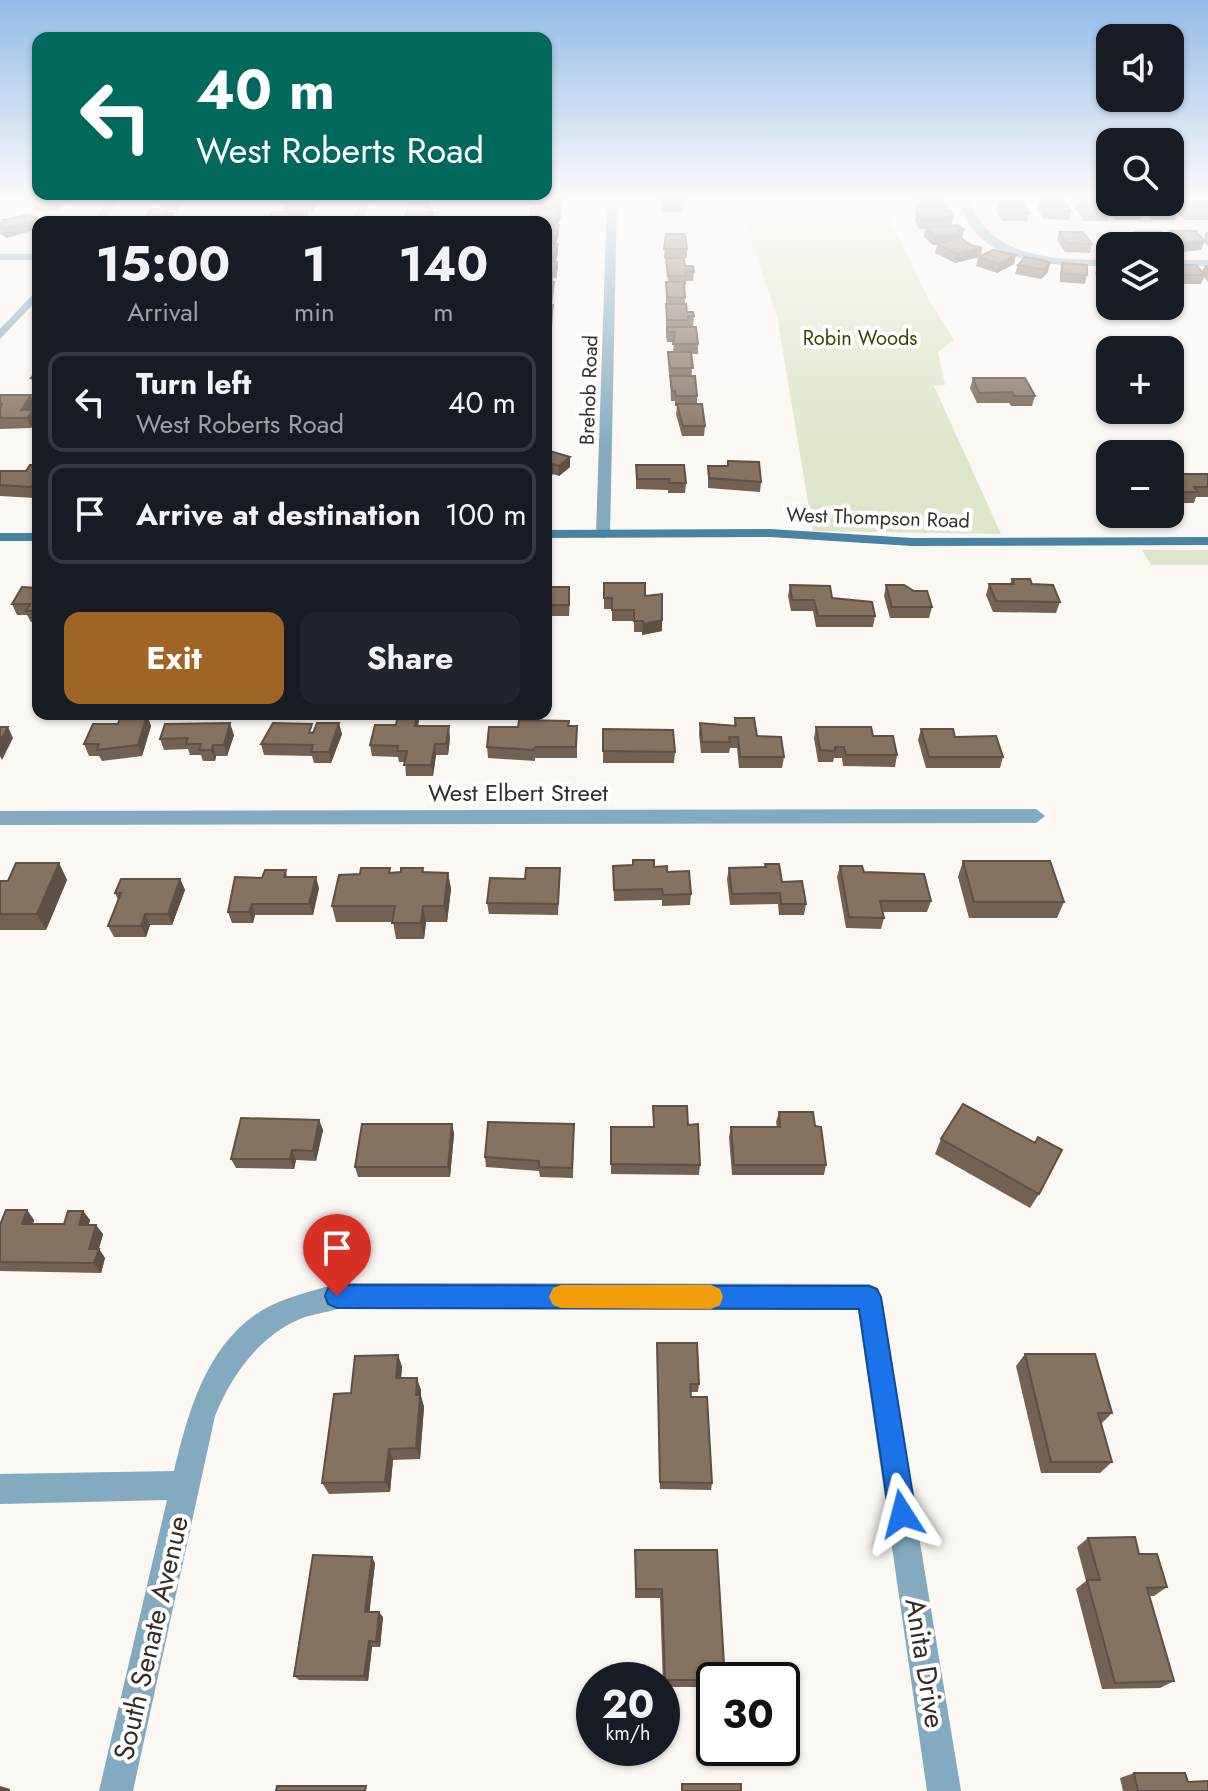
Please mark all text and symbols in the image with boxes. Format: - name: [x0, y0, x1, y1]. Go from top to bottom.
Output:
- map controls: [1096, 24, 1184, 528]
- button: sound: [1096, 24, 1184, 112]
- text: 40 m: [196, 49, 335, 130]
- icon: left: [64, 64, 168, 168]
- text: West Roberts Road: [196, 124, 484, 176]
- button: search: [1096, 128, 1184, 216]
- text: 15:00: [96, 230, 230, 299]
- text: 1: [302, 230, 327, 299]
- text: 140: [398, 230, 488, 299]
- button: layers: [1096, 232, 1184, 320]
- text: Arrival: [127, 293, 199, 331]
- text: min: [294, 293, 335, 331]
- text: m: [433, 293, 453, 331]
- park label: Robin Woods: [803, 324, 917, 353]
- street label: Brehob Road: [573, 335, 605, 445]
- button: +: [1096, 336, 1184, 424]
- text: Turn left: [136, 362, 251, 405]
- icon: left: [68, 380, 112, 424]
- text: 40 m: [448, 381, 516, 424]
- text: West Roberts Road: [136, 405, 344, 443]
- button: −: [1096, 440, 1184, 528]
- icon: arrive: [68, 492, 112, 536]
- text: Arrive at destination: [136, 493, 421, 536]
- text: 100 m: [445, 493, 527, 536]
- street label: West Thompson Road: [786, 500, 970, 536]
- button: Exit: [64, 612, 284, 704]
- button: Share: [300, 612, 520, 704]
- street label: West Elbert Street: [428, 775, 608, 810]
- pin: [303, 1214, 371, 1296]
- icon: arrive: [315, 1226, 359, 1270]
- position arrow: [860, 1472, 944, 1556]
- street label: South Senate Avenue: [103, 1512, 199, 1764]
- street label: Anita Drive: [894, 1595, 956, 1731]
- speed limit sign: 30: [696, 1662, 800, 1766]
- text: 20: [602, 1675, 654, 1733]
- text: km/h: [605, 1719, 651, 1748]

